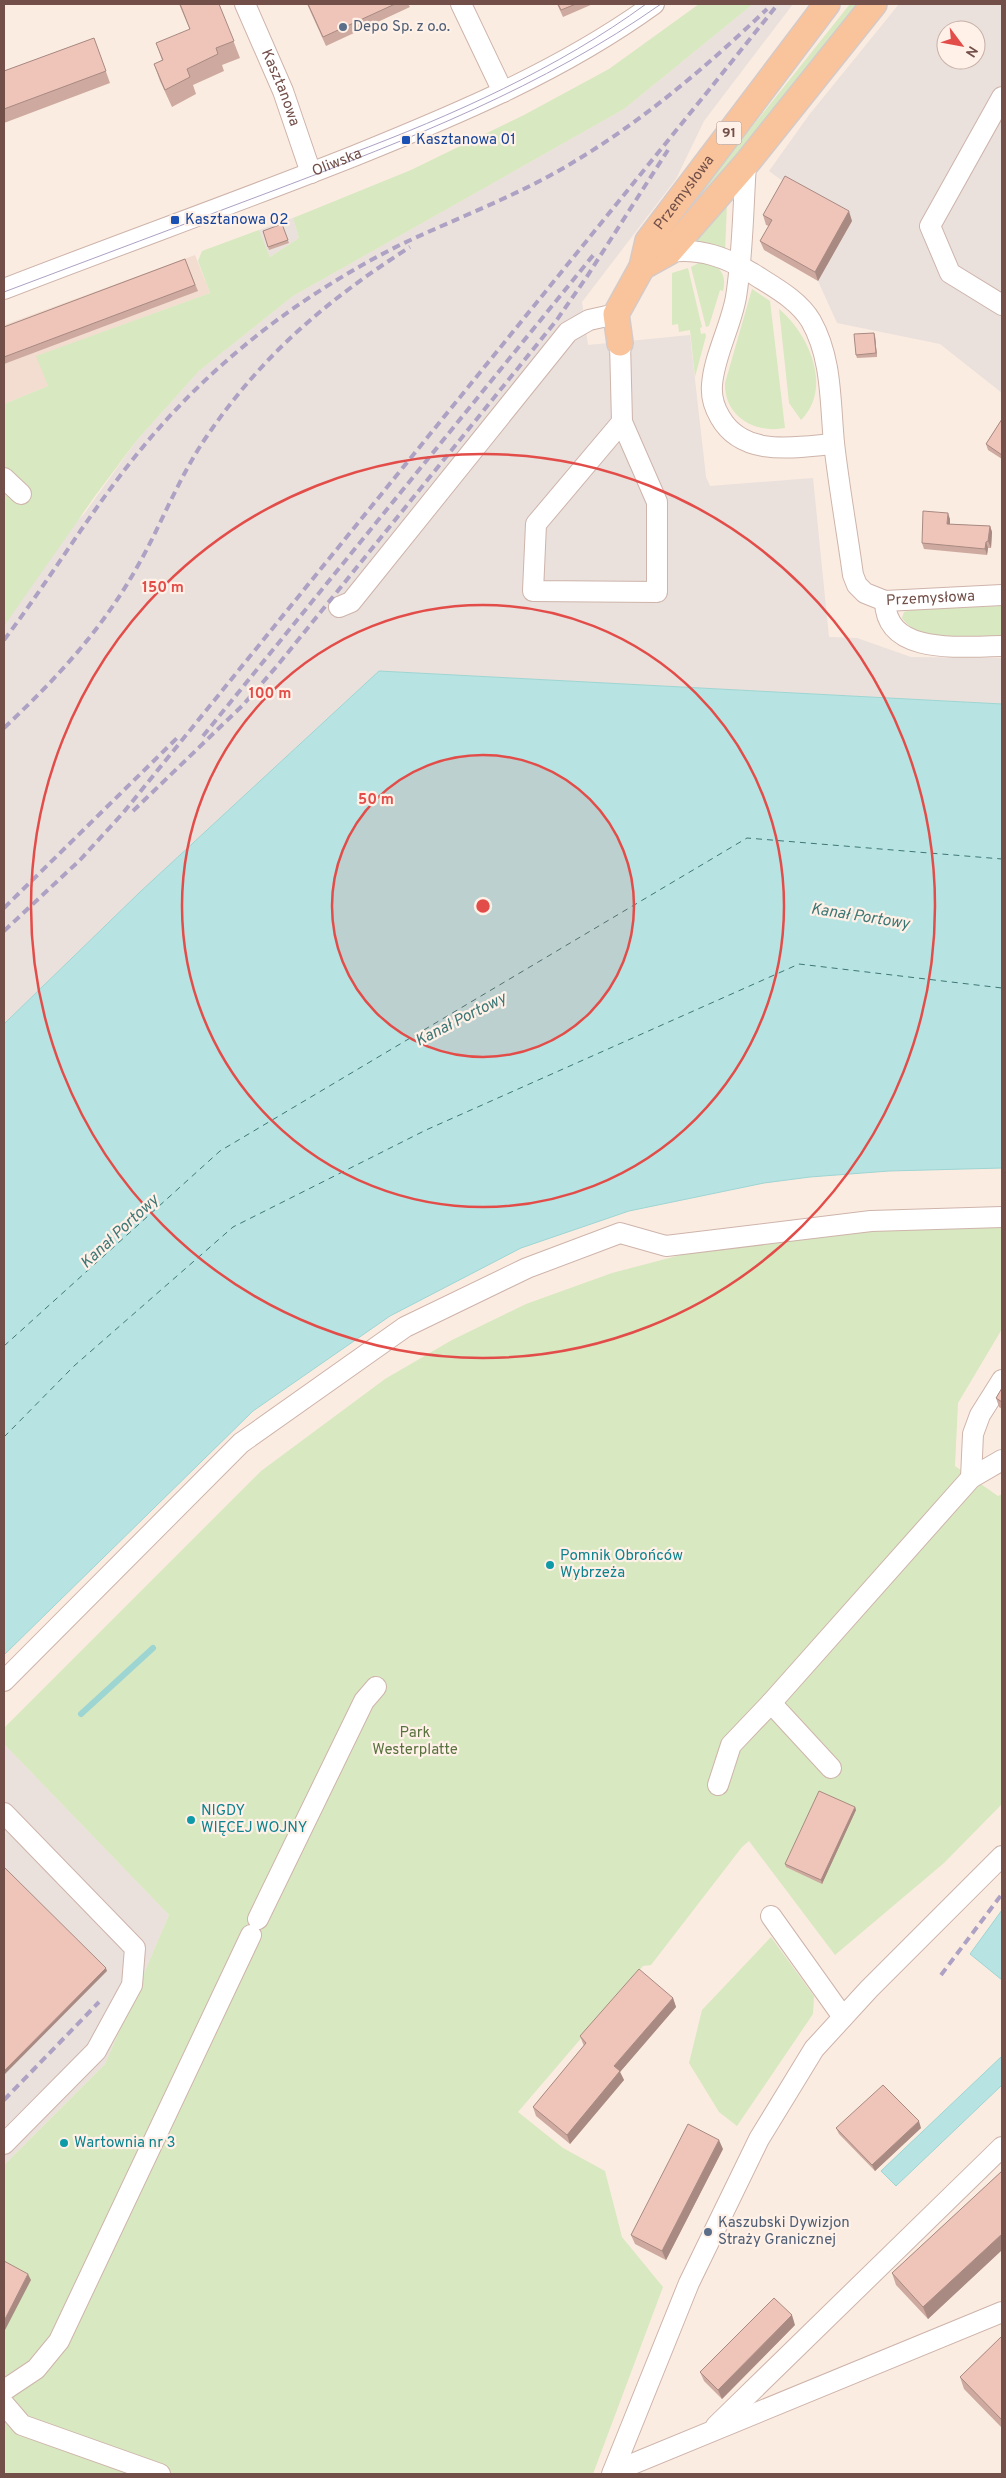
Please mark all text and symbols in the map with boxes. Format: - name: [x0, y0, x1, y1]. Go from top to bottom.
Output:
- place label: Depo Sp. z o.o.: [353, 18, 450, 37]
- north arrow: [936, 20, 986, 70]
- marker: Depo Sp. z o.o.: [337, 21, 349, 33]
- text: N: [961, 42, 981, 60]
- street label: Kasztanowa: [256, 46, 304, 129]
- road number: 91: [716, 122, 742, 144]
- place label: Kasztanowa 01: [416, 131, 516, 150]
- marker: Kasztanowa 01: [400, 134, 412, 146]
- street label: Oliwska: [309, 144, 365, 181]
- street label: Przemysłowa: [650, 152, 719, 234]
- place label: Kasztanowa 02: [185, 211, 288, 230]
- marker: Kasztanowa 02: [169, 214, 181, 226]
- text: 150 m: [142, 579, 184, 598]
- street label: Przemysłowa: [886, 587, 975, 610]
- text: 100 m: [249, 685, 291, 704]
- text: 50 m: [358, 791, 394, 810]
- centre of rings: [474, 897, 492, 915]
- water label: Kanał Portowy: [809, 899, 913, 935]
- water label: Kanał Portowy: [412, 988, 512, 1052]
- water label: Kanał Portowy: [77, 1189, 165, 1273]
- place label: Pomnik Obrońców Wybrzeża: [560, 1547, 683, 1583]
- marker: Pomnik Obrońców Wybrzeża: [544, 1559, 556, 1571]
- park label: Park Westerplatte: [372, 1724, 458, 1760]
- place label: NIGDY WIĘCEJ WOJNY: [201, 1802, 308, 1838]
- marker: NIGDY WIĘCEJ WOJNY: [185, 1814, 197, 1826]
- place label: Wartownia nr 3: [74, 2134, 176, 2153]
- marker: Wartownia nr 3: [58, 2137, 70, 2149]
- place label: Kaszubski Dywizjon Straży Granicznej: [718, 2214, 850, 2250]
- marker: Kaszubski Dywizjon Straży Granicznej: [702, 2226, 714, 2238]

